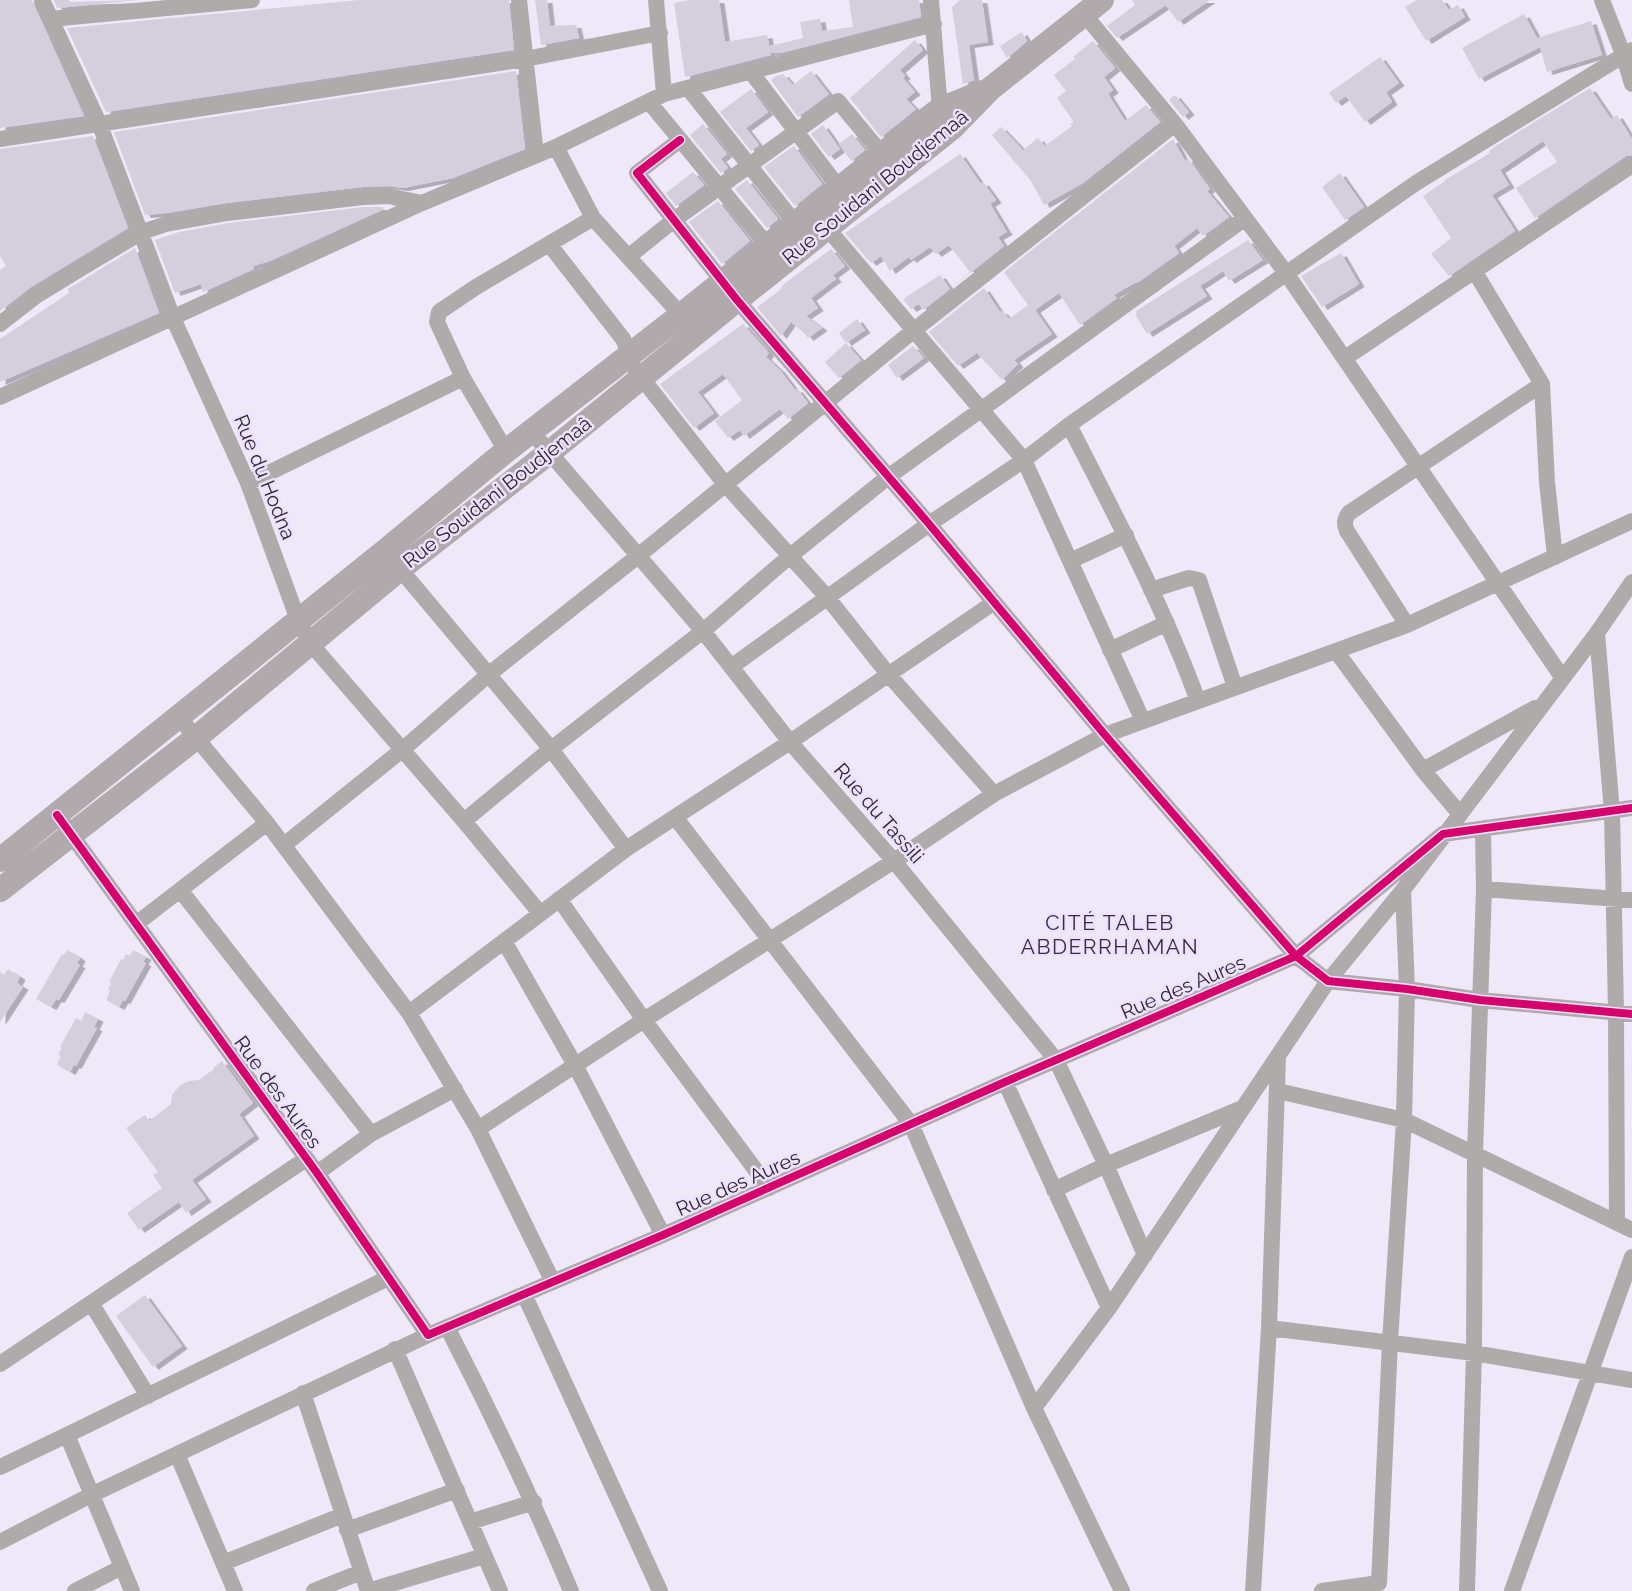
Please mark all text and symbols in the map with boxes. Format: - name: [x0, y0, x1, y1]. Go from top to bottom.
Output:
- street label: Rue Souidani Boudjemaâ: [777, 105, 973, 269]
- street label: Rue du Hodna: [229, 411, 301, 543]
- street label: Rue Souidani Boudjemaâ: [398, 411, 596, 573]
- street label: Rue du Tassili: [829, 758, 929, 868]
- district label: CITÉ TALEB ABDERRHAMAN: [1021, 910, 1199, 959]
- street label: Rue des Aures: [1117, 950, 1249, 1024]
- street label: Rue des Aures: [229, 1031, 327, 1153]
- street label: Rue des Aures: [672, 1145, 804, 1221]

